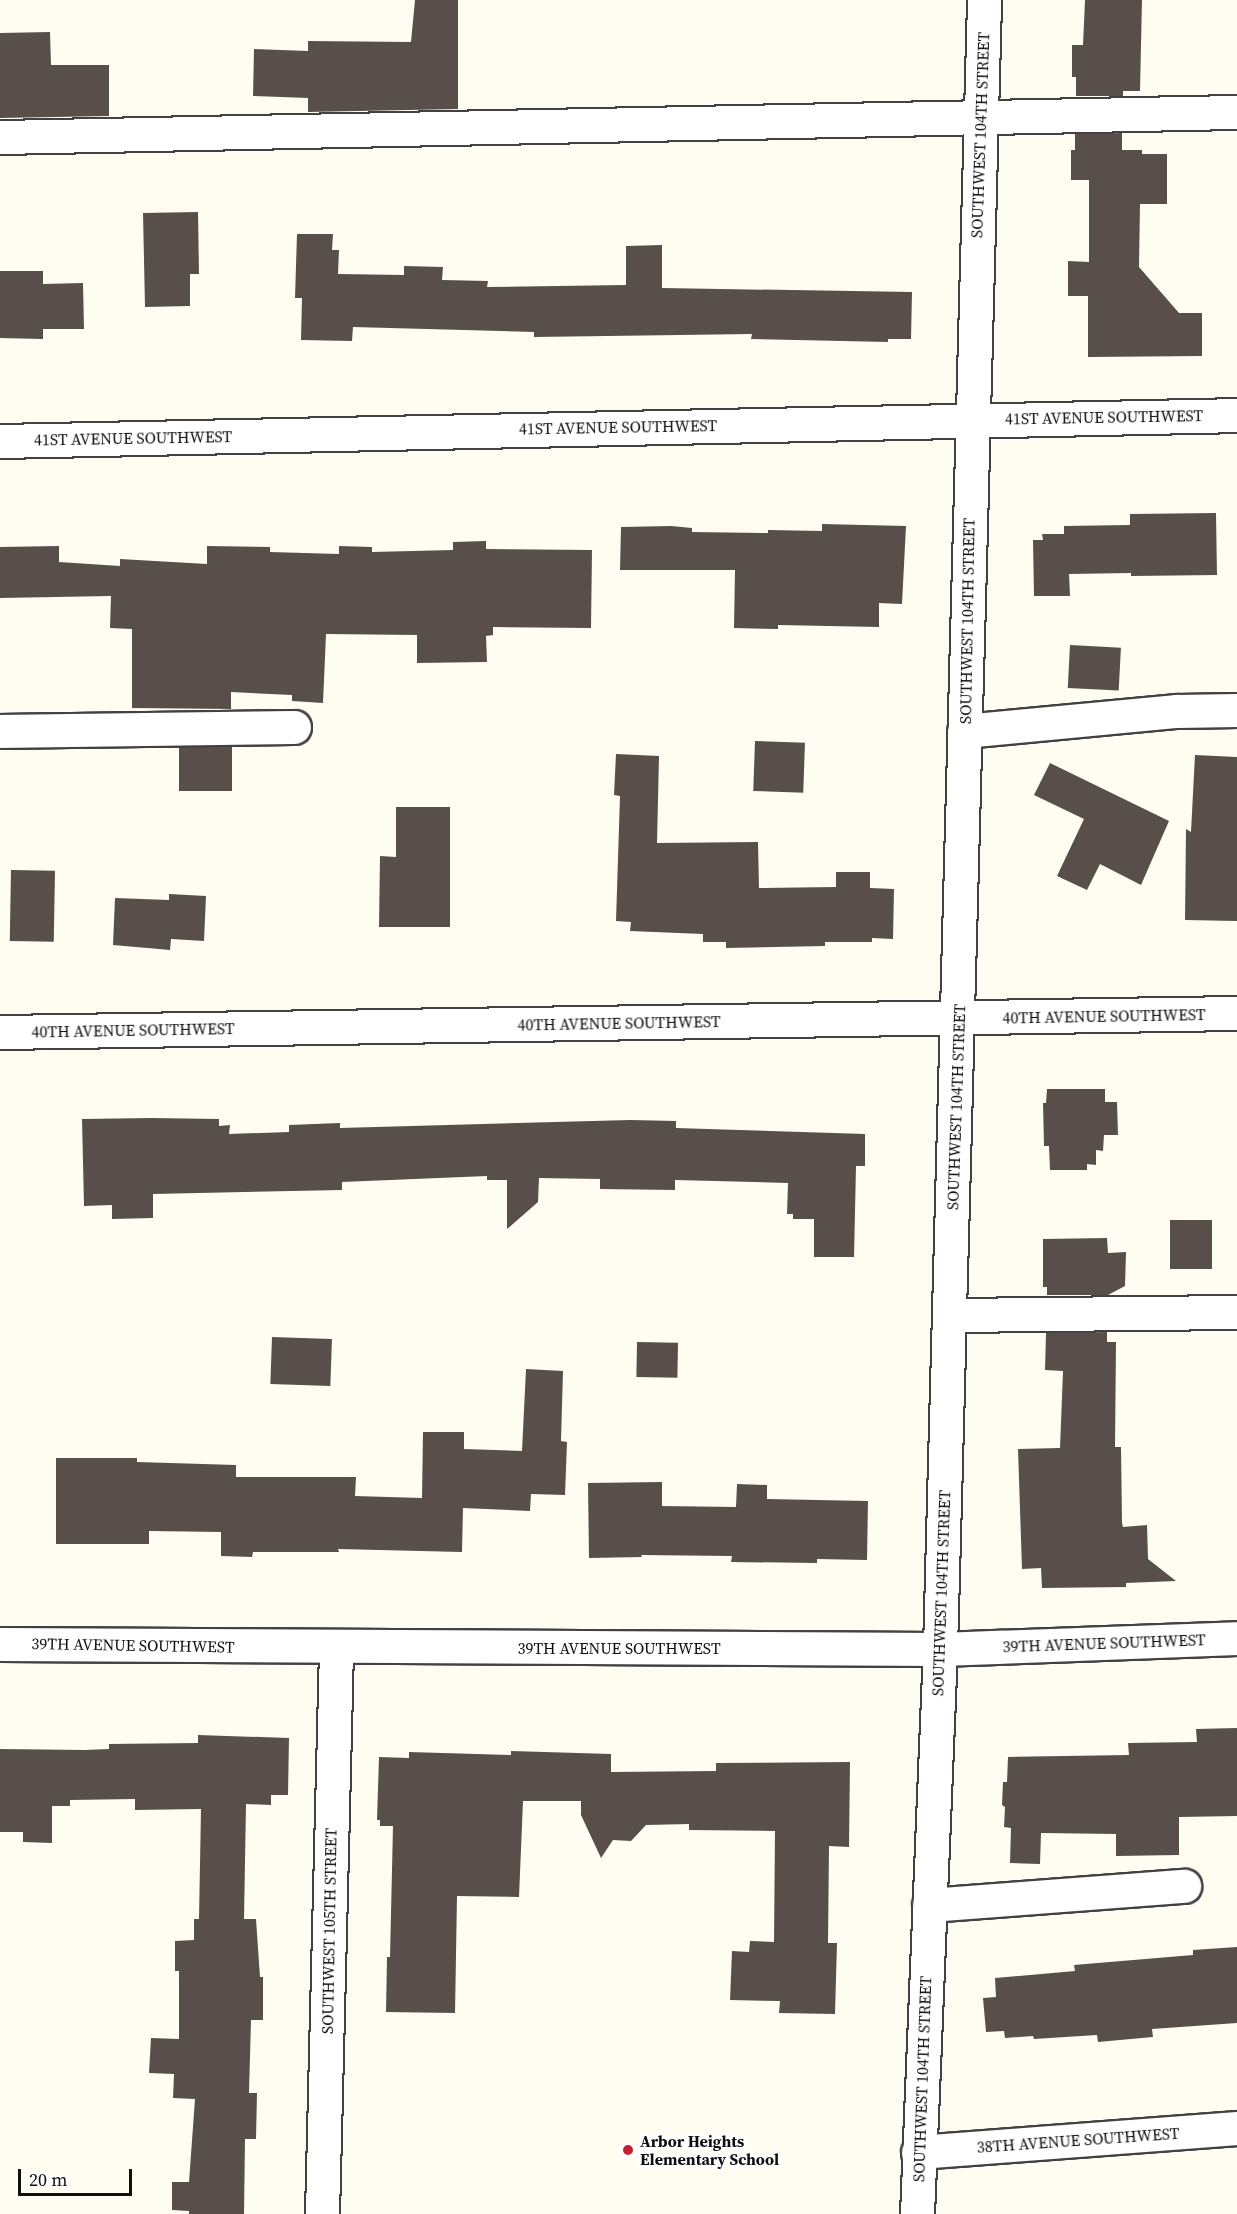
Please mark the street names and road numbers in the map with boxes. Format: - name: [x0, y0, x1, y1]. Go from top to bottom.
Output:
- street label: SOUTHWEST 104TH STREET: [967, 31, 993, 239]
- street label: 41ST AVENUE SOUTHWEST: [1005, 406, 1203, 428]
- street label: 41ST AVENUE SOUTHWEST: [519, 416, 717, 438]
- street label: 41ST AVENUE SOUTHWEST: [34, 427, 232, 449]
- street label: SOUTHWEST 104TH STREET: [956, 518, 978, 724]
- street label: SOUTHWEST 104TH STREET: [943, 1003, 969, 1211]
- street label: 40TH AVENUE SOUTHWEST: [1002, 1005, 1206, 1027]
- street label: 40TH AVENUE SOUTHWEST: [517, 1012, 721, 1034]
- street label: 40TH AVENUE SOUTHWEST: [31, 1019, 235, 1041]
- street label: SOUTHWEST 104TH STREET: [928, 1489, 954, 1697]
- street label: 39TH AVENUE SOUTHWEST: [1002, 1630, 1206, 1656]
- street label: 39TH AVENUE SOUTHWEST: [31, 1634, 235, 1656]
- street label: 39TH AVENUE SOUTHWEST: [517, 1638, 721, 1658]
- street label: SOUTHWEST 105TH STREET: [318, 1828, 340, 2034]
- street label: SOUTHWEST 104TH STREET: [909, 1975, 935, 2183]
- street label: 38TH AVENUE SOUTHWEST: [976, 2123, 1180, 2157]

